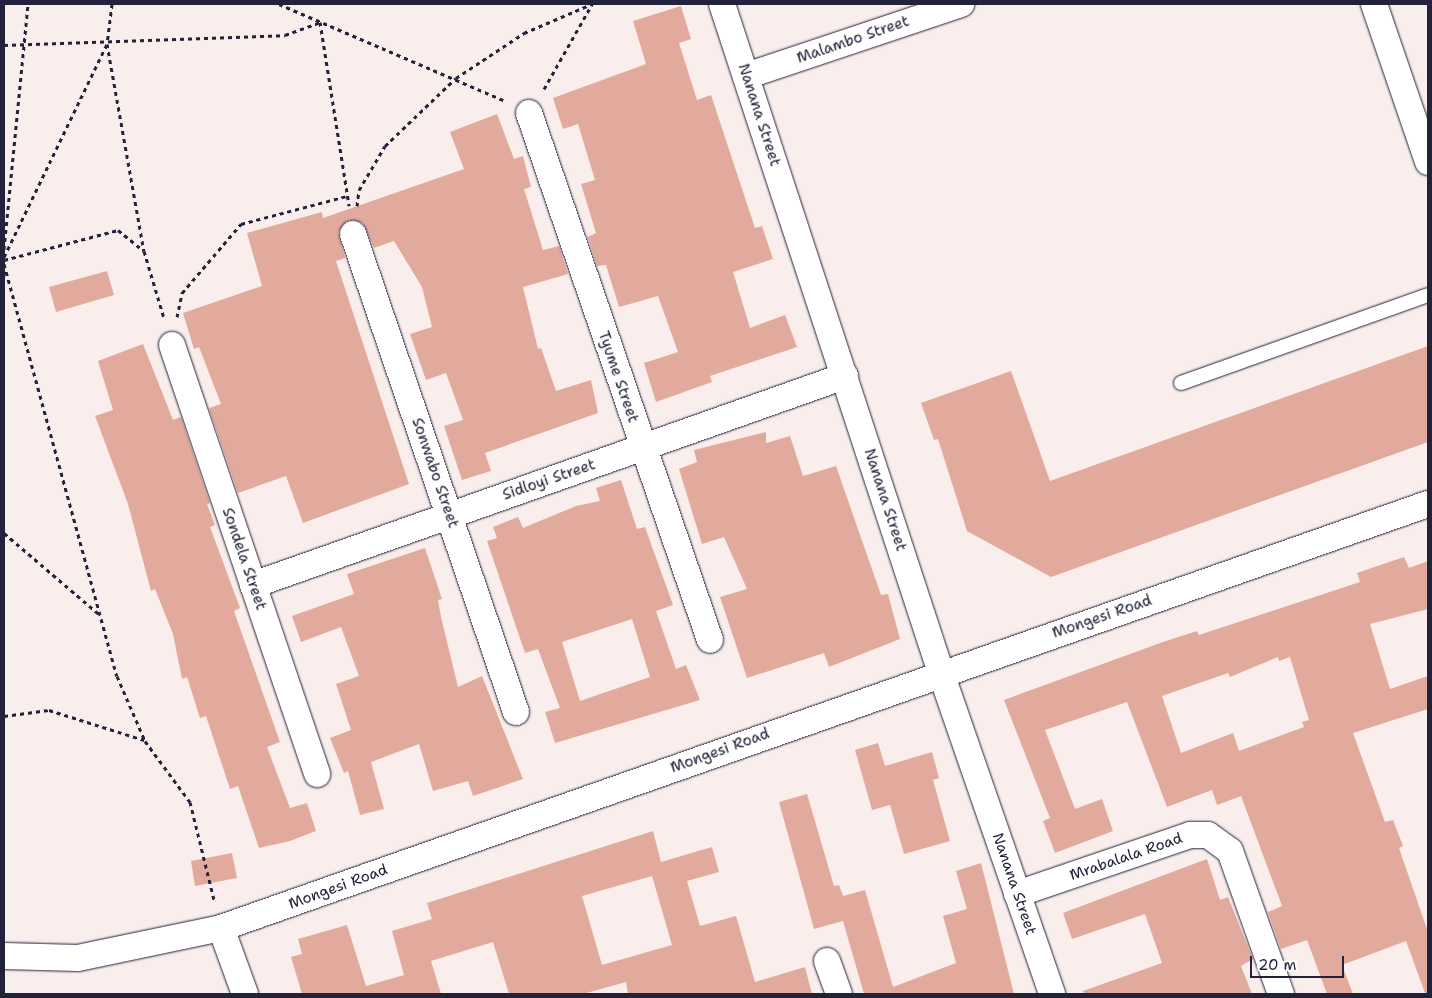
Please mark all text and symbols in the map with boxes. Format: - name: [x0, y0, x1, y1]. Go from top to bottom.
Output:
- street label: Malambo Street: [795, 12, 911, 68]
- street label: Nanana Street: [734, 61, 784, 169]
- street label: Tyume Street: [594, 329, 642, 425]
- street label: Sonwabo Street: [408, 416, 462, 530]
- street label: Nanana Street: [860, 446, 910, 554]
- street label: Sidloyi Street: [500, 456, 598, 504]
- street label: Sondela Street: [218, 505, 270, 613]
- street label: Mongesi Road: [1050, 592, 1154, 642]
- street label: Mongesi Road: [668, 725, 772, 777]
- street label: Mrabalala Road: [1067, 829, 1185, 885]
- street label: Nanana Street: [988, 831, 1040, 937]
- street label: Mongesi Road: [286, 861, 390, 913]
- scale bar: [1252, 946, 1346, 978]
- text: 20 m: [1258, 955, 1297, 975]

